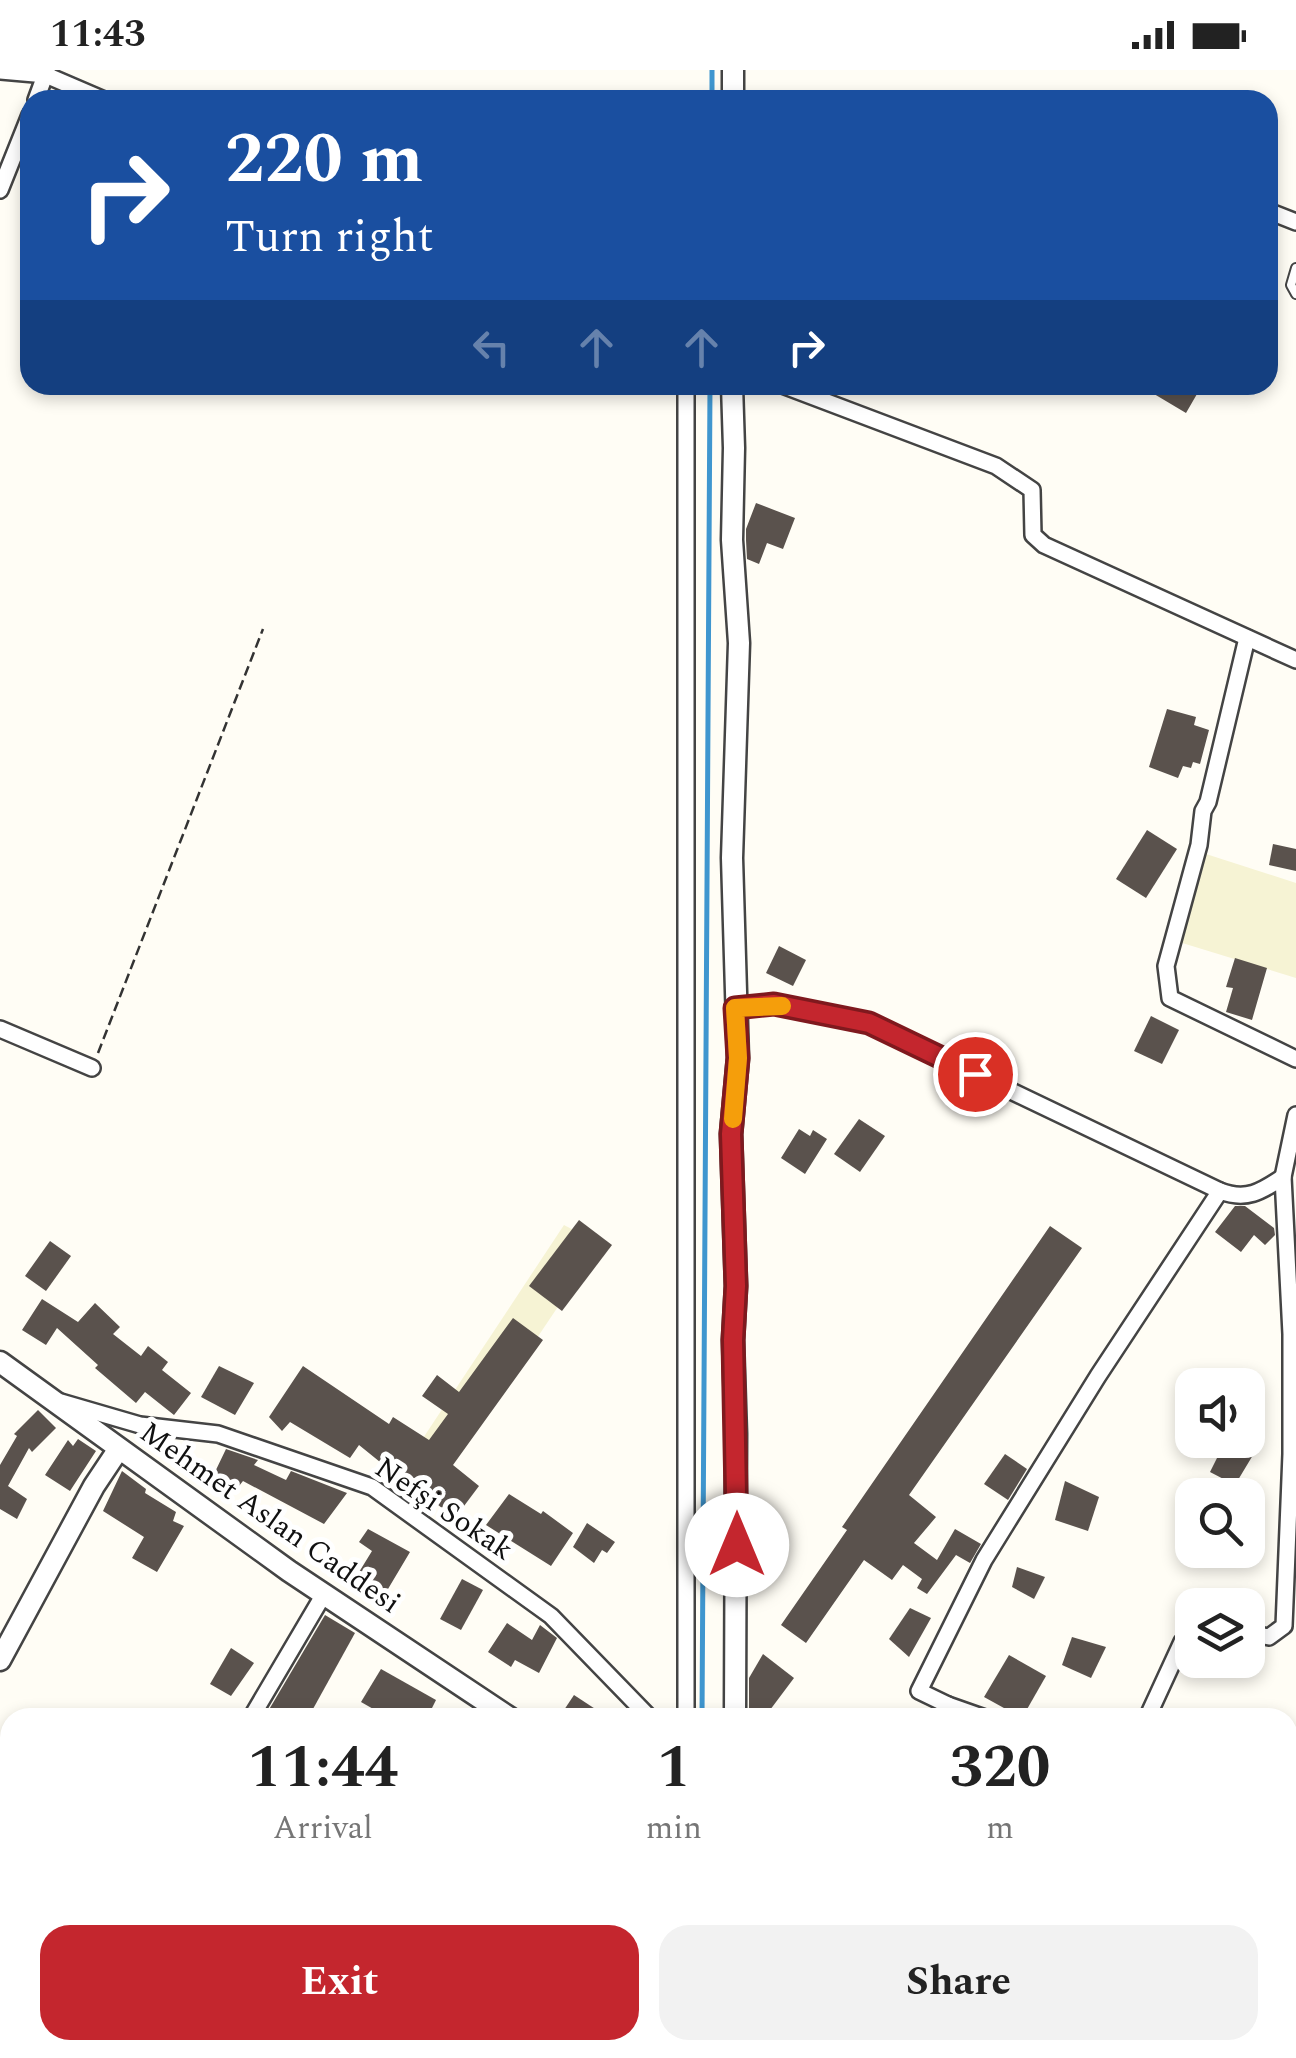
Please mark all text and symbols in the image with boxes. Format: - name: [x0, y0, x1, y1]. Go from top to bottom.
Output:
- text: 11:43: [50, 6, 145, 64]
- text: 220 m: [225, 107, 423, 213]
- icon: right: [60, 130, 190, 260]
- text: Turn right: [225, 203, 434, 272]
- icon: left: [464, 320, 519, 375]
- icon: ahead: [569, 320, 624, 375]
- icon: ahead: [674, 320, 729, 375]
- icon: right: [779, 320, 834, 375]
- pin: [933, 1032, 1018, 1117]
- icon: arrive: [948, 1047, 1003, 1102]
- map controls: [1175, 1368, 1265, 1678]
- button: sound: [1175, 1368, 1265, 1458]
- street label: Mehmet Aslan Caddesi: [130, 1410, 410, 1626]
- street label: Nefşi Sokak: [365, 1446, 523, 1572]
- button: search: [1175, 1478, 1265, 1568]
- position arrow: [685, 1493, 789, 1597]
- button: layers: [1175, 1588, 1265, 1678]
- text: 11:44: [248, 1722, 398, 1814]
- text: 1: [657, 1722, 691, 1814]
- text: 320: [949, 1722, 1050, 1814]
- text: Arrival: [273, 1804, 373, 1853]
- text: min: [646, 1804, 702, 1853]
- text: m: [986, 1804, 1014, 1853]
- button: Exit: [40, 1925, 639, 2040]
- button: Share: [659, 1925, 1258, 2040]

